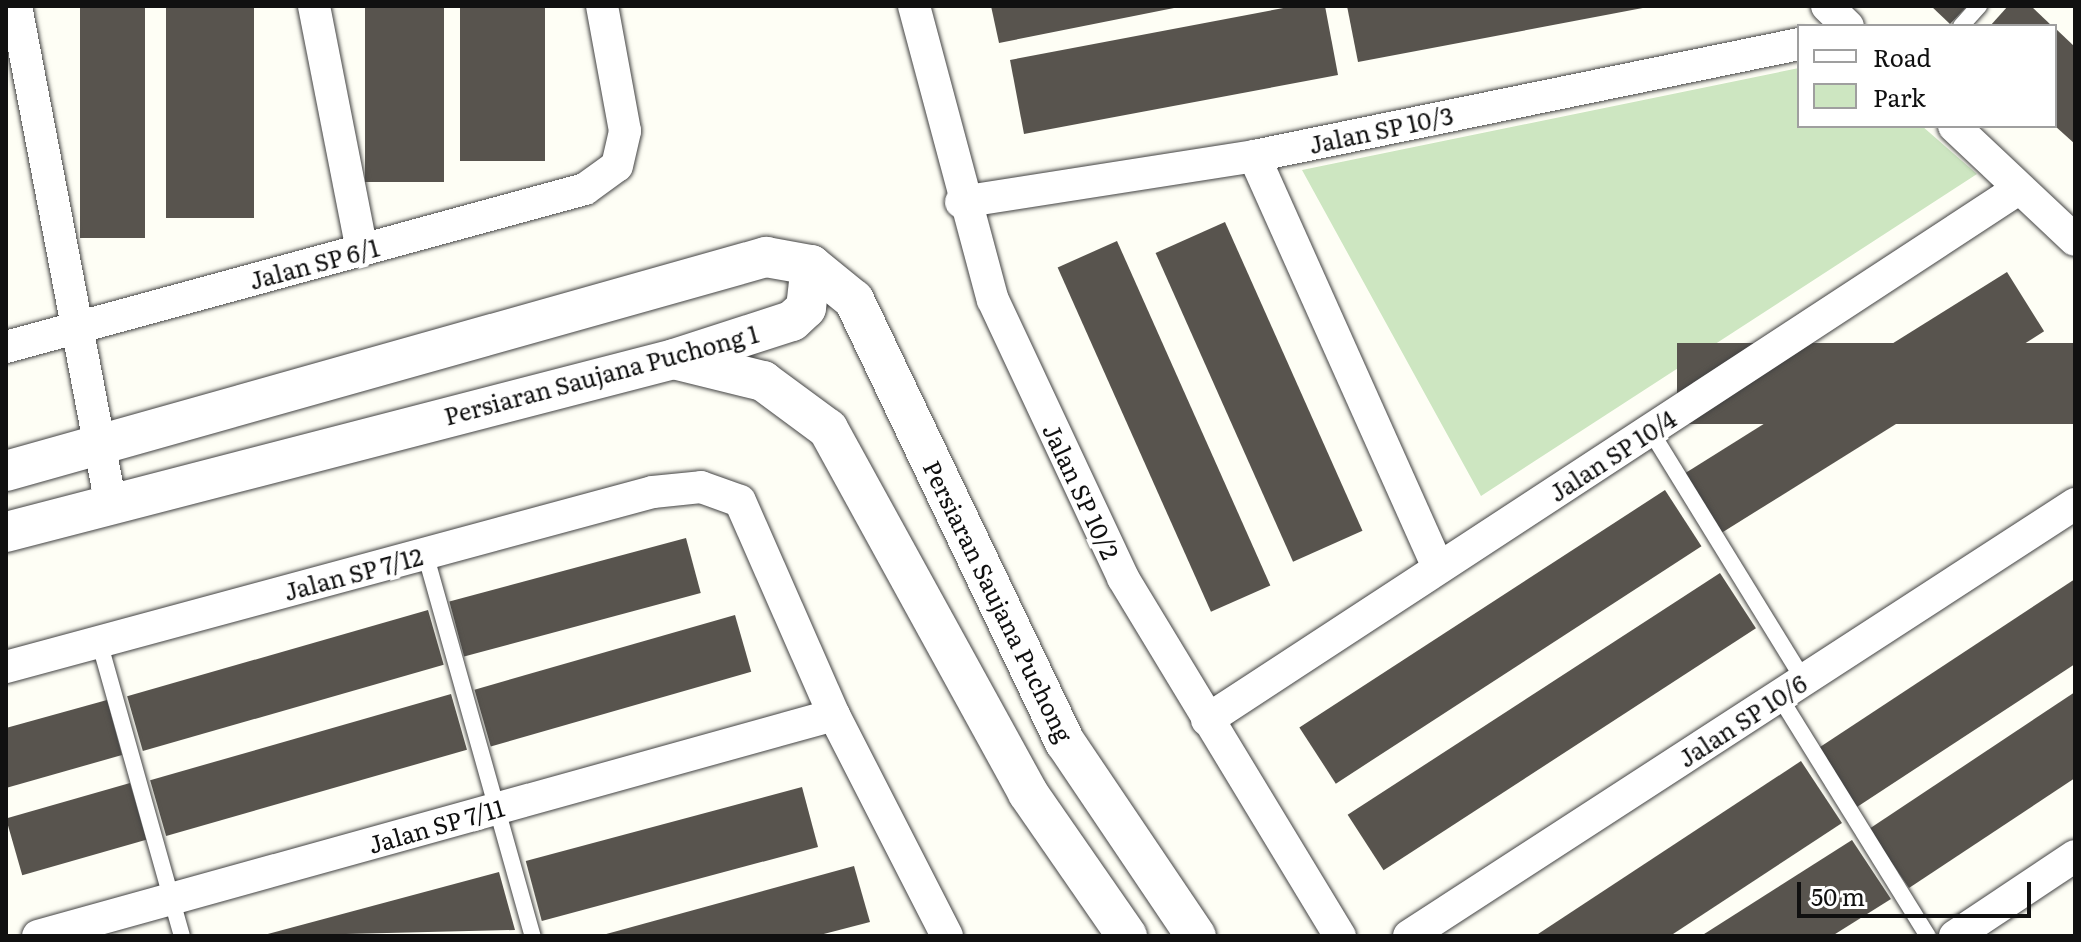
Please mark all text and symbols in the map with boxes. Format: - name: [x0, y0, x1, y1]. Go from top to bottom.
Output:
- legend: [1797, 24, 2057, 128]
- text: Road: [1873, 39, 1931, 74]
- text: Park: [1873, 79, 1926, 114]
- street label: Jalan SP 10/3: [1306, 100, 1456, 158]
- street label: Jalan SP 6/1: [246, 232, 382, 294]
- street label: Persiaran Saujana Puchong 1: [441, 318, 761, 430]
- street label: Jalan SP 10/4: [1543, 403, 1681, 507]
- street label: Jalan SP 10/2: [1038, 419, 1126, 563]
- street label: Persiaran Saujana Puchong: [918, 456, 1080, 746]
- street label: Jalan SP 7/12: [281, 541, 425, 605]
- street label: Jalan SP 10/6: [1672, 668, 1812, 772]
- street label: Jalan SP 7/11: [365, 792, 507, 858]
- scale bar: [1801, 866, 2035, 916]
- text: 50 m: [1811, 878, 1865, 913]

